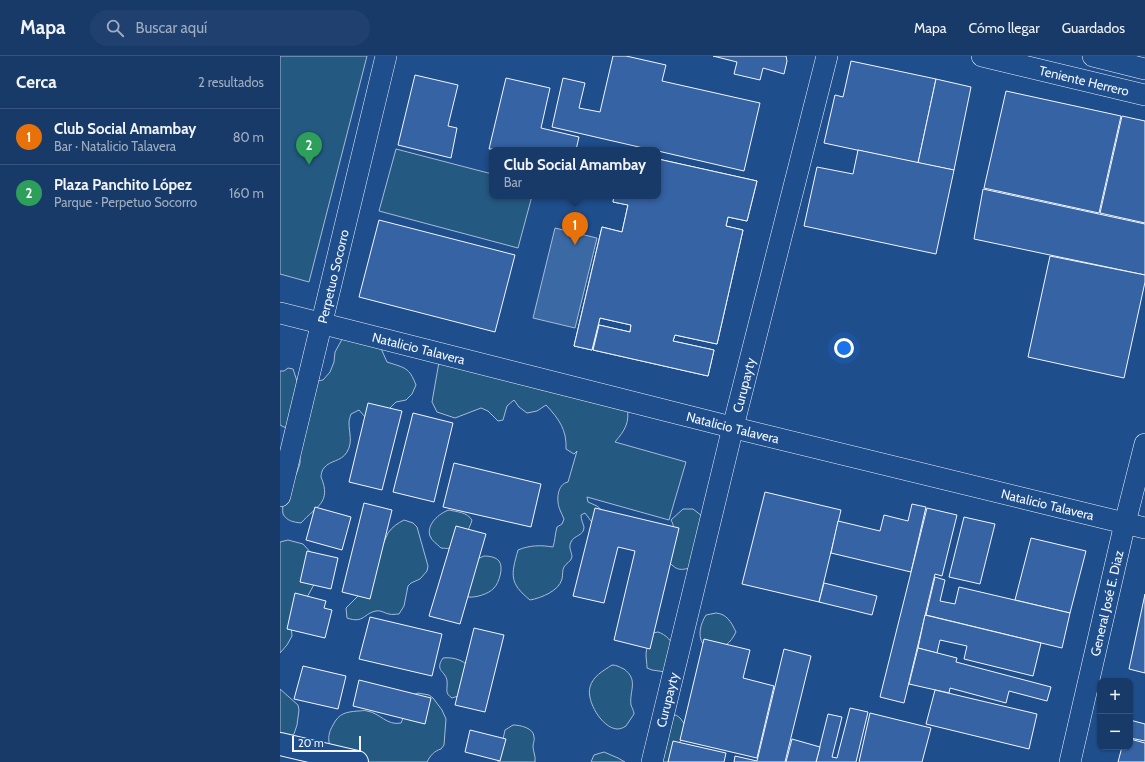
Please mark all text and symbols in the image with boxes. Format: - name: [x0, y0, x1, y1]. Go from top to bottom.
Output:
- search box: [90, 10, 370, 46]
- text: Mapa: [20, 16, 66, 39]
- icon: search: [104, 17, 126, 39]
- text: Buscar aquí: [136, 19, 207, 37]
- text: Mapa: [914, 19, 947, 37]
- text: Cómo llegar: [969, 19, 1040, 37]
- text: Guardados: [1062, 19, 1125, 37]
- street label: Teniente Herrero: [1038, 62, 1131, 99]
- text: Cerca: [16, 72, 57, 92]
- text: 2 resultados: [198, 74, 264, 90]
- text: Club Social Amambay: [54, 120, 196, 138]
- text: 1: [27, 129, 31, 145]
- text: 80 m: [233, 129, 264, 145]
- pin: 2: [296, 132, 322, 165]
- text: Bar · Natalicio Talavera: [54, 138, 176, 154]
- popup: [489, 147, 661, 199]
- text: Club Social Amambay: [504, 156, 646, 174]
- text: Bar: [504, 174, 522, 190]
- text: Plaza Panchito López: [54, 176, 192, 194]
- text: 2: [26, 185, 32, 201]
- text: 160 m: [229, 185, 264, 201]
- text: Parque · Perpetuo Socorro: [54, 194, 197, 210]
- pin: 1: [562, 212, 588, 245]
- street label: Perpetuo Socorro: [314, 228, 352, 325]
- street label: Natalicio Talavera: [371, 329, 467, 368]
- your location: [834, 338, 854, 358]
- street label: Curupayty: [729, 355, 758, 414]
- street label: Natalicio Talavera: [685, 408, 782, 447]
- street label: Natalicio Talavera: [999, 485, 1096, 523]
- street label: General José E. Diaz: [1087, 549, 1126, 658]
- street label: Curupayty: [653, 670, 682, 729]
- map controls: [1097, 678, 1133, 750]
- button: +: [1097, 678, 1133, 714]
- button: −: [1097, 714, 1133, 750]
- scale bar: [292, 734, 361, 753]
- text: 20 m: [298, 736, 324, 750]

